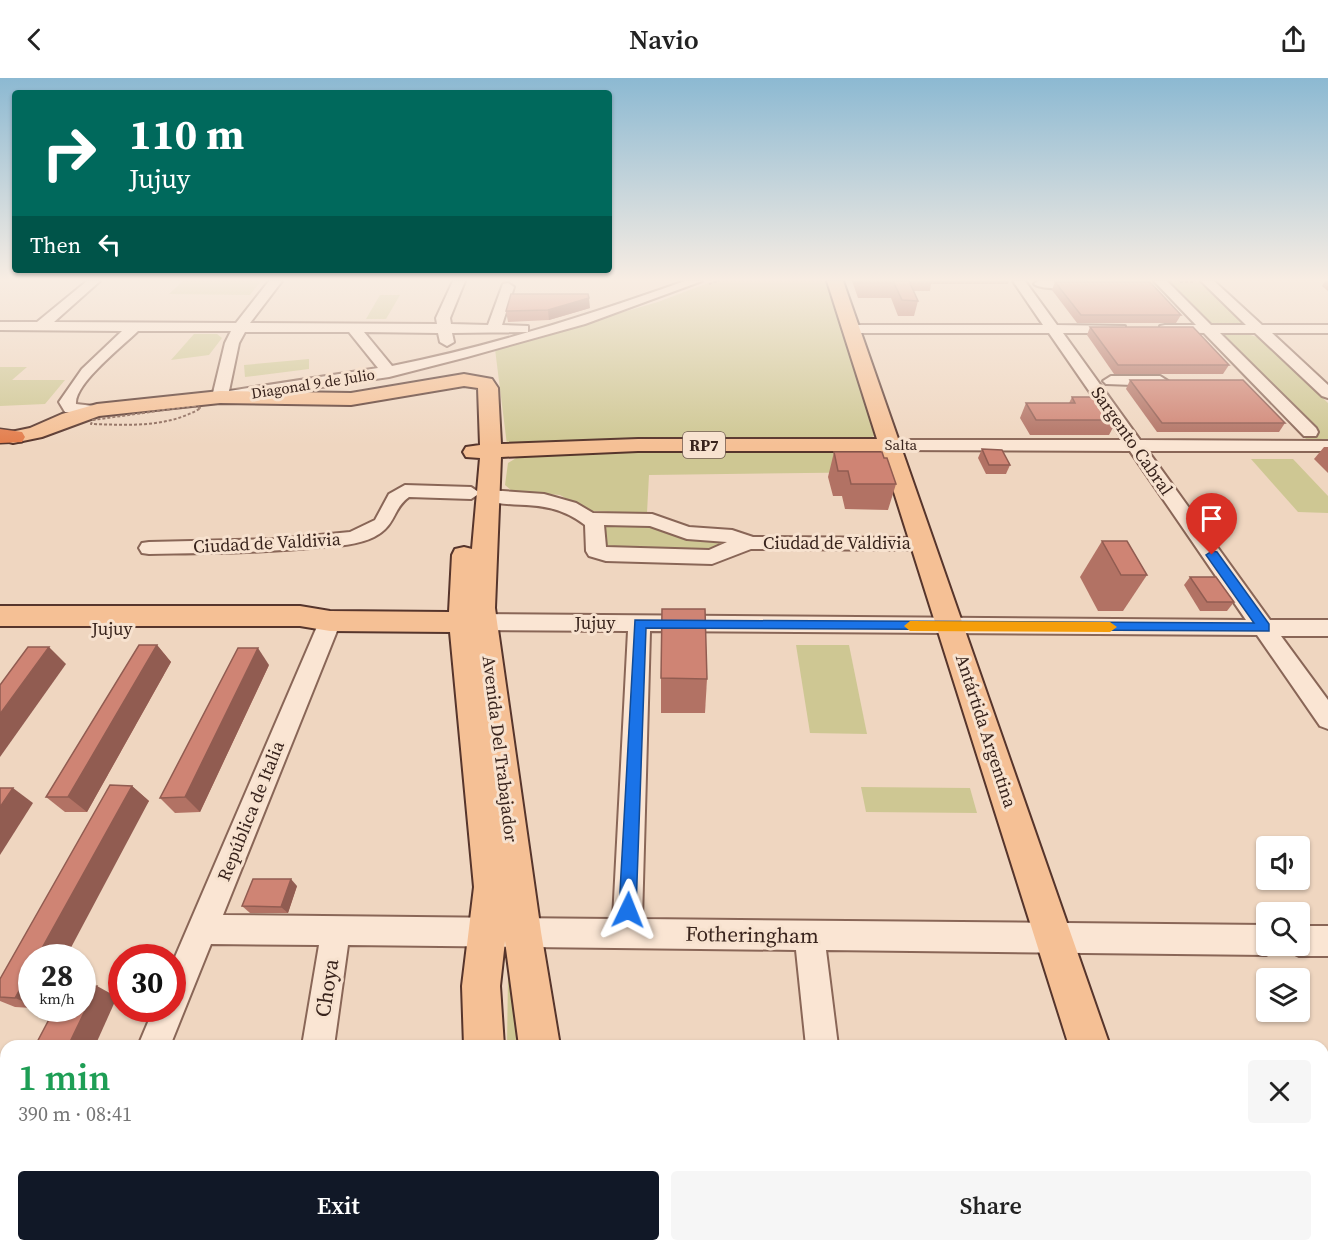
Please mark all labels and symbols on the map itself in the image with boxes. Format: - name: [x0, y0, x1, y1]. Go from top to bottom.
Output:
- street label: Diagonal 9 de Julio: [250, 363, 376, 404]
- street label: Sargento Cabral: [1086, 381, 1179, 500]
- road number: RP7: [683, 432, 725, 458]
- street label: Salta: [885, 434, 918, 455]
- pin: [1186, 493, 1237, 555]
- street label: Ciudad de Valdivia: [193, 526, 342, 559]
- street label: Ciudad de Valdivia: [763, 530, 912, 555]
- street label: Jujuy: [574, 610, 616, 635]
- street label: Jujuy: [91, 616, 133, 641]
- street label: Antártida Argentina: [950, 651, 1023, 812]
- street label: Avenida Del Trabajador: [477, 654, 524, 844]
- street label: República de Italia: [211, 736, 290, 885]
- position arrow: [596, 878, 660, 942]
- street label: Fotheringham: [685, 919, 819, 950]
- speed limit sign: 30: [108, 944, 186, 1022]
- street label: Choya: [308, 957, 345, 1019]

